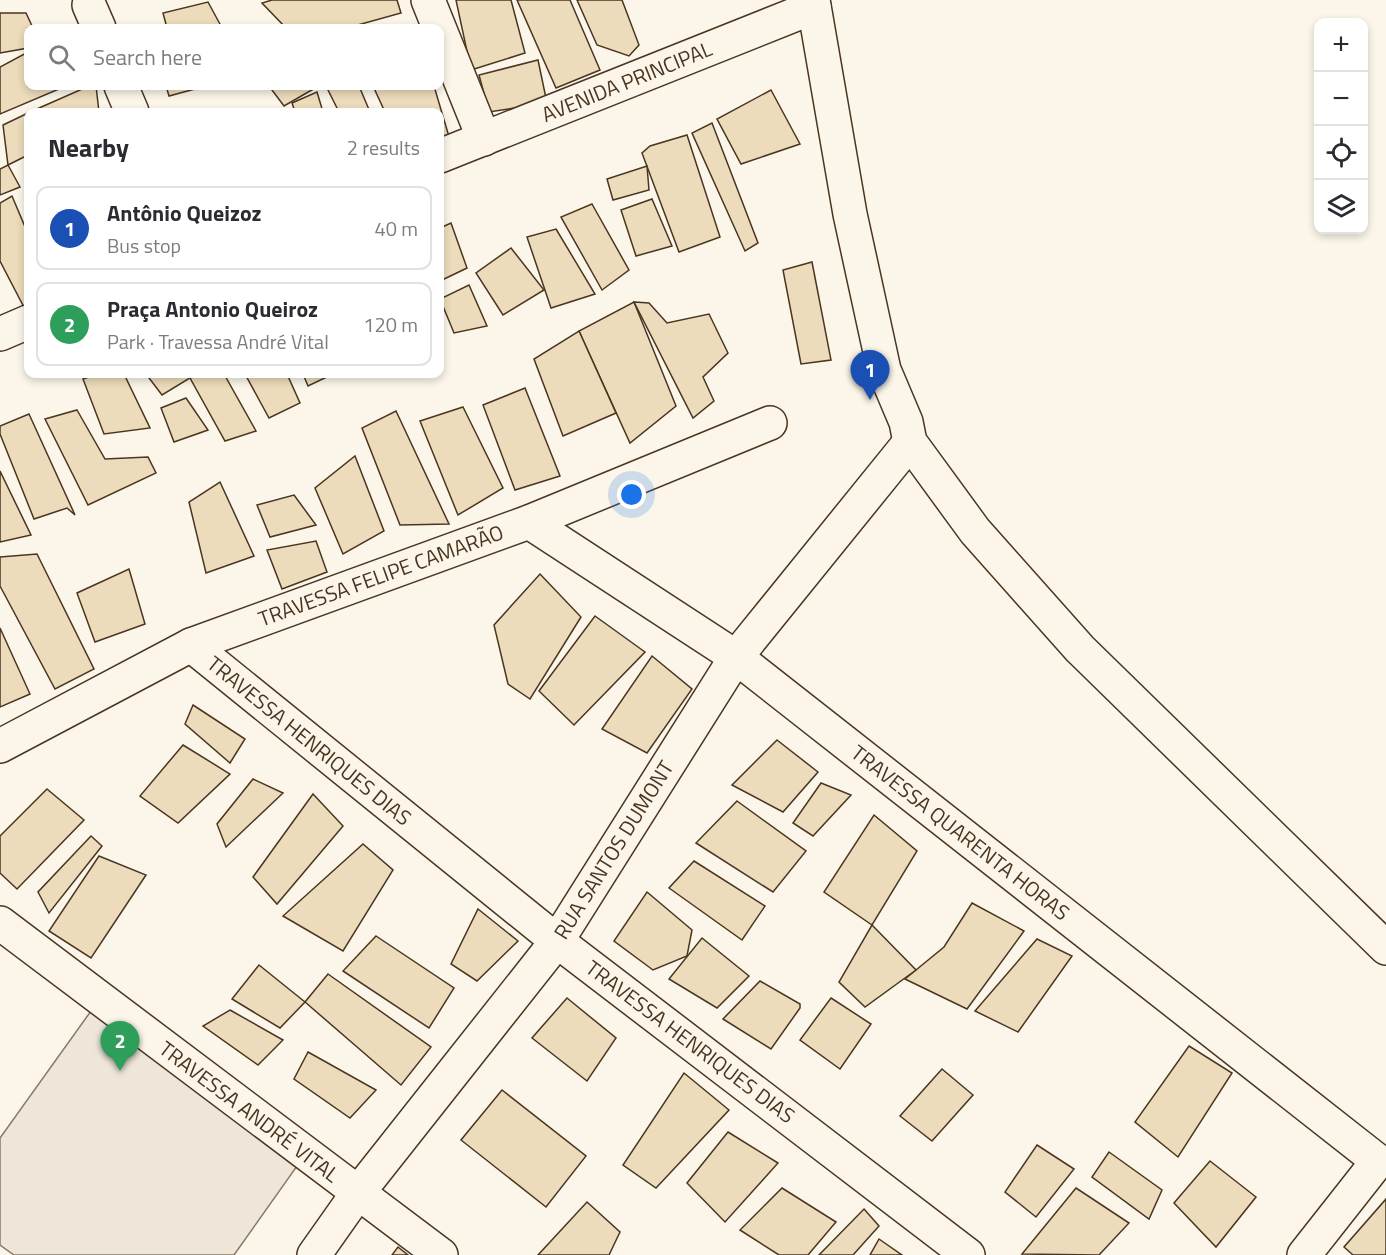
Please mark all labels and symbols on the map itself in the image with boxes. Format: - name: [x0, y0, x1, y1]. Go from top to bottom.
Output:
- street label: AVENIDA PRINCIPAL: [537, 32, 717, 130]
- pin: 1: [850, 350, 890, 400]
- your location: [617, 480, 646, 509]
- street label: TRAVESSA FELIPE CAMARÃO: [254, 516, 508, 634]
- street label: TRAVESSA HENRIQUES DIAS: [201, 648, 419, 833]
- street label: TRAVESSA QUARENTA HORAS: [845, 737, 1077, 928]
- street label: RUA SANTOS DUMONT: [545, 754, 681, 945]
- street label: TRAVESSA HENRIQUES DIAS: [579, 952, 802, 1131]
- pin: 2: [100, 1022, 140, 1071]
- street label: TRAVESSA ANDRÉ VITAL: [153, 1033, 347, 1190]

